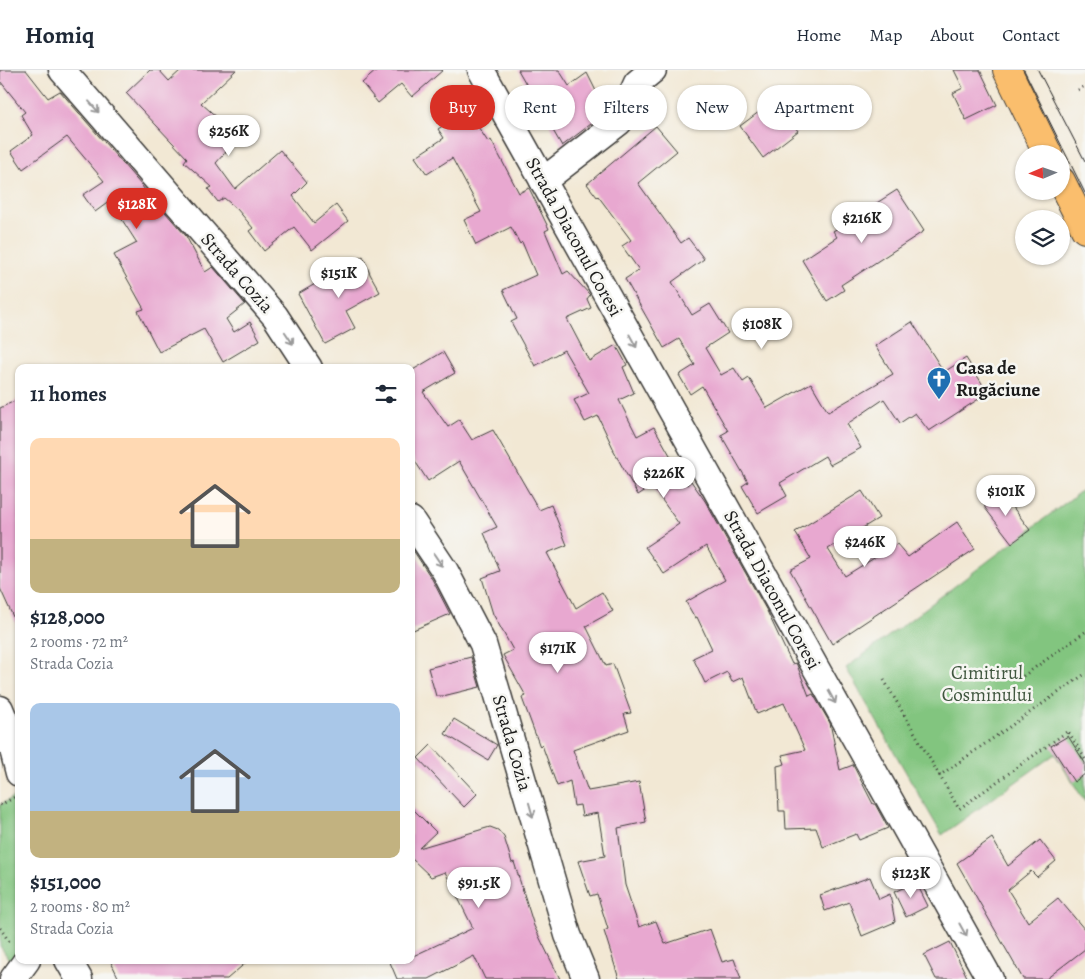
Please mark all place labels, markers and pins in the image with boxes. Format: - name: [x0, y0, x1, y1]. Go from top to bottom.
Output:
- pin: $256K: [194, 114, 264, 157]
- pin: $128K: [102, 188, 172, 230]
- pin: $216K: [827, 202, 897, 244]
- pin: $151K: [304, 256, 374, 299]
- pin: $108K: [727, 308, 797, 350]
- place label: Casa de Rugăciune: [956, 355, 1041, 403]
- church icon: Casa de Rugăciune: [926, 366, 952, 400]
- pin: $226K: [629, 456, 699, 499]
- pin: $101K: [971, 474, 1041, 517]
- pin: $246K: [830, 526, 900, 568]
- pin: $171K: [523, 632, 593, 674]
- pin: $123K: [876, 856, 946, 899]
- pin: $91.5K: [438, 866, 520, 909]

